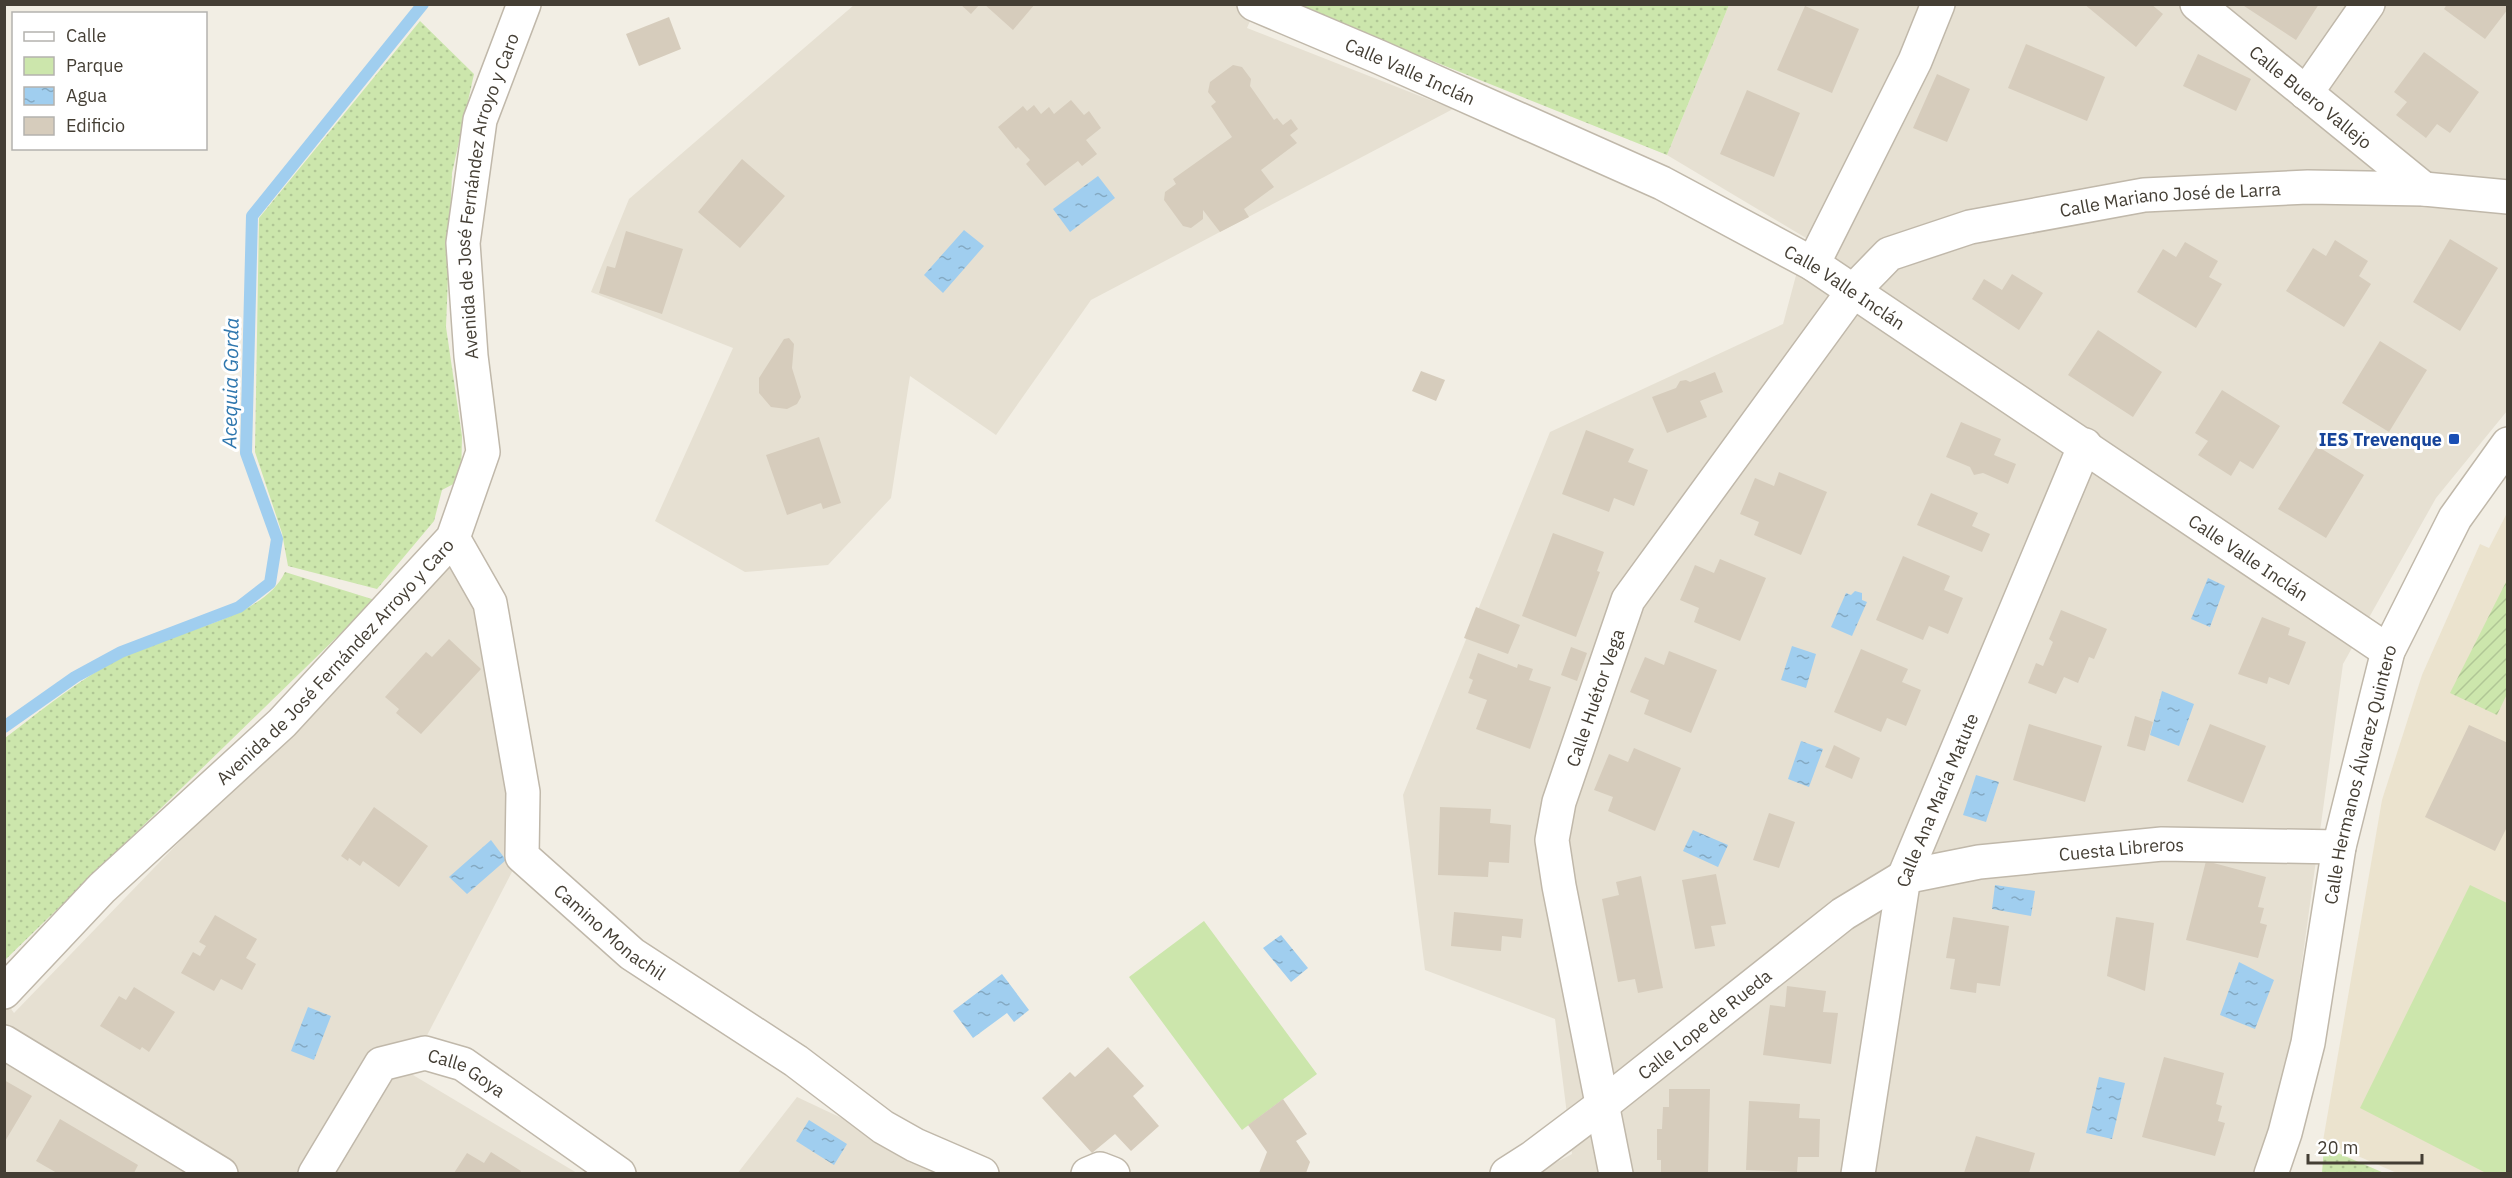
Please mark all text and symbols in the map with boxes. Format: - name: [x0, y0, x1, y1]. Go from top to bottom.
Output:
- legend: [12, 12, 207, 150]
- text: Calle: [66, 24, 106, 47]
- street label: Avenida de José Fernández Arroyo y Caro: [451, 30, 524, 360]
- street label: Calle Valle Inclán: [1342, 32, 1479, 110]
- street label: Calle Buero Vallejo: [2245, 40, 2377, 154]
- text: Parque: [66, 54, 124, 77]
- text: Agua: [66, 84, 107, 107]
- text: Edificio: [66, 114, 125, 137]
- street label: Calle Mariano José de Larra: [2058, 177, 2282, 222]
- street label: Calle Valle Inclán: [1780, 239, 1910, 334]
- water label: Acequia Gorda: [215, 317, 245, 450]
- place label: IES Trevenque: [2319, 428, 2442, 451]
- marker: IES Trevenque: [2447, 432, 2461, 446]
- street label: Calle Valle Inclán: [2184, 509, 2313, 606]
- street label: Avenida de José Fernández Arroyo y Caro: [211, 533, 459, 789]
- street label: Calle Huétor Vega: [1560, 625, 1629, 770]
- street label: Calle Hermanos Álvarez Quintero: [2319, 640, 2401, 906]
- street label: Calle Ana María Matute: [1891, 709, 1983, 888]
- street label: Cuesta Libreros: [2058, 832, 2184, 866]
- street label: Camino Monachil: [549, 879, 671, 985]
- street label: Calle Lope de Rueda: [1633, 964, 1776, 1084]
- street label: Calle Goya: [425, 1043, 510, 1102]
- scale bar: [2308, 1127, 2422, 1165]
- text: 20 m: [2317, 1136, 2359, 1159]

